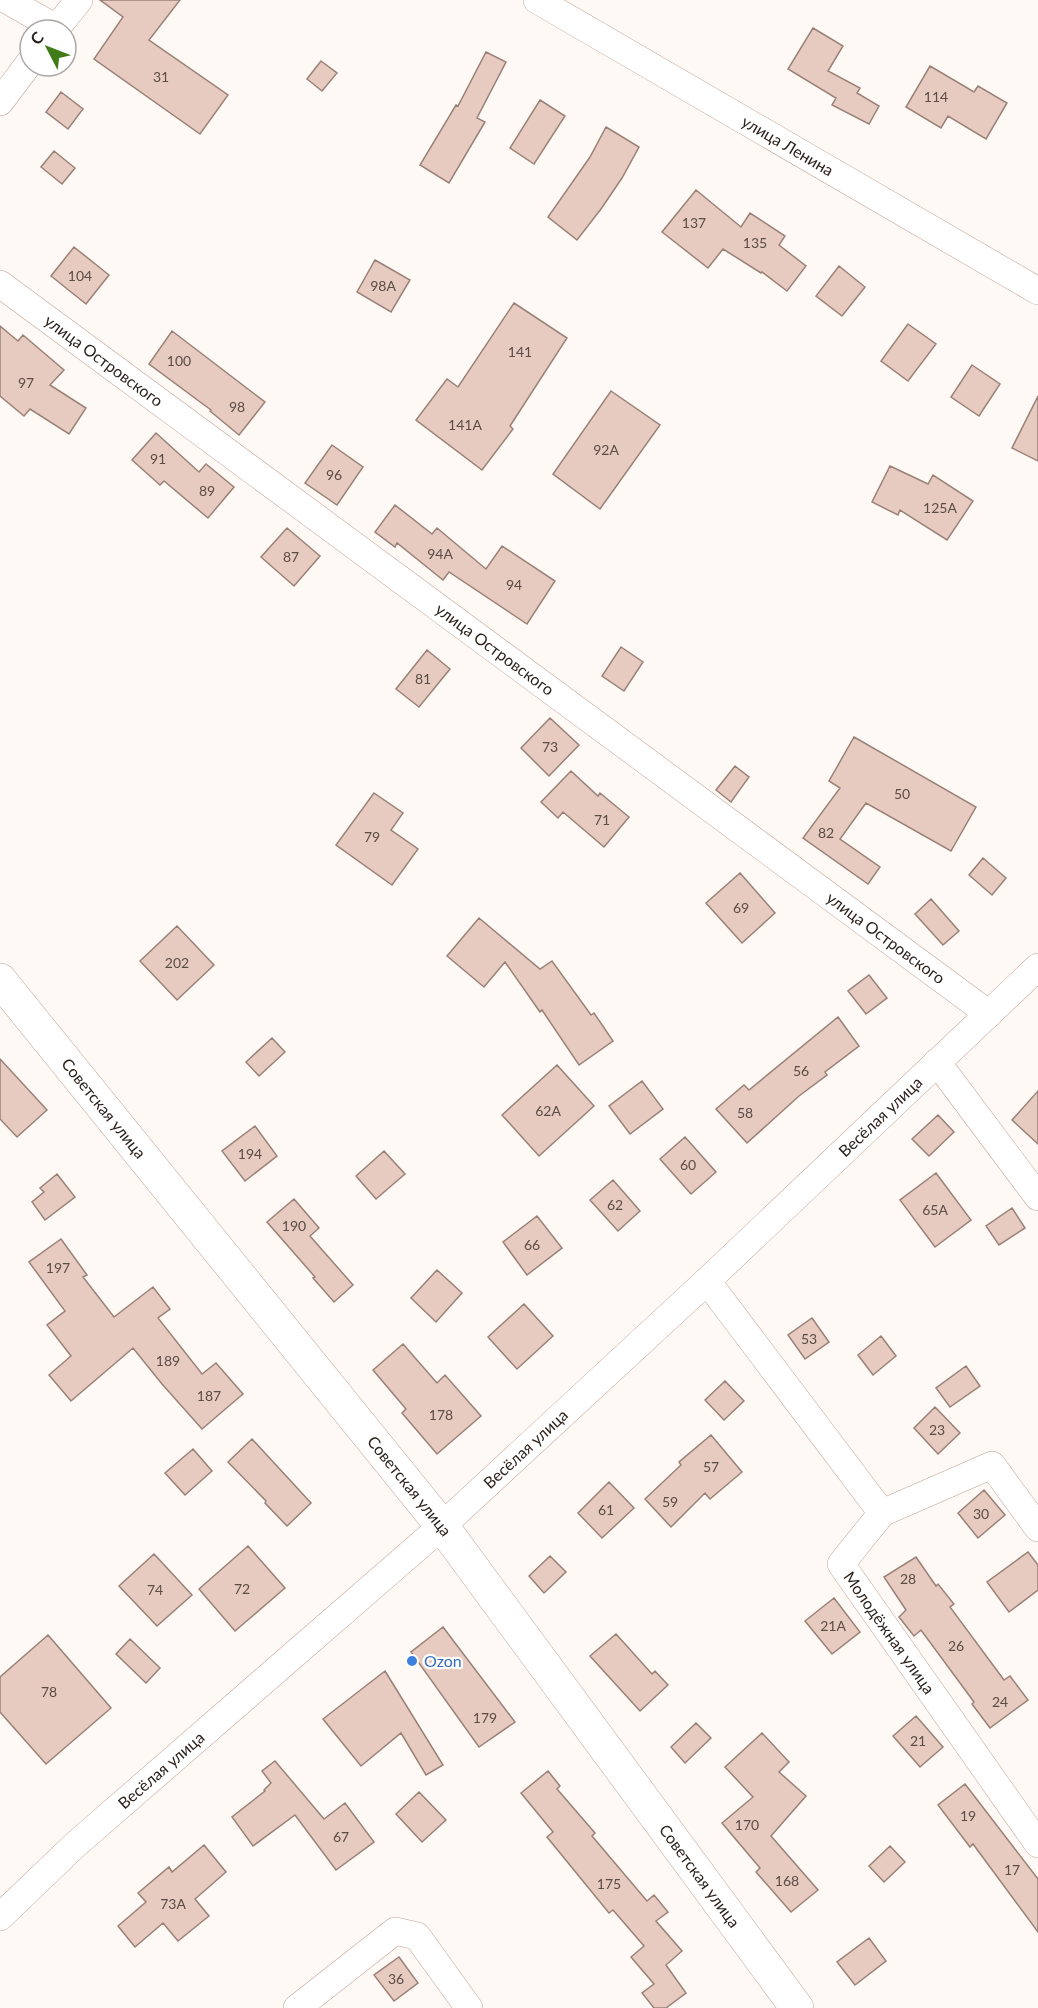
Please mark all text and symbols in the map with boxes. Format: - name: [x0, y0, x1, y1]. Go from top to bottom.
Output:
- north arrow: [18, 18, 78, 78]
- text: С: [26, 27, 47, 48]
- house number: 31: [153, 68, 169, 85]
- house number: 114: [924, 88, 948, 105]
- street label: улица Ленина: [739, 111, 837, 179]
- house number: 137: [682, 214, 706, 231]
- house number: 135: [743, 234, 767, 251]
- house number: 104: [68, 267, 92, 284]
- house number: 98А: [370, 277, 396, 294]
- street label: улица Островского: [41, 310, 167, 410]
- house number: 141: [508, 343, 532, 360]
- house number: 100: [167, 352, 191, 369]
- house number: 97: [18, 374, 34, 391]
- house number: 98: [229, 398, 245, 415]
- house number: 141А: [448, 416, 482, 433]
- house number: 92А: [593, 441, 619, 458]
- house number: 91: [150, 450, 166, 467]
- house number: 96: [326, 466, 342, 483]
- house number: 89: [199, 482, 215, 499]
- house number: 125А: [923, 499, 957, 516]
- house number: 94А: [427, 545, 453, 562]
- house number: 87: [283, 548, 299, 565]
- house number: 94: [506, 576, 522, 593]
- street label: улица Островского: [432, 599, 558, 699]
- house number: 81: [415, 670, 431, 687]
- house number: 73: [542, 738, 558, 755]
- house number: 50: [894, 785, 910, 802]
- house number: 71: [594, 811, 610, 828]
- house number: 82: [818, 824, 834, 841]
- house number: 79: [364, 828, 380, 845]
- street label: улица Островского: [823, 888, 949, 987]
- house number: 69: [733, 899, 749, 916]
- house number: 202: [165, 954, 189, 971]
- street label: Советская улица: [58, 1054, 150, 1162]
- house number: 56: [793, 1062, 809, 1079]
- street label: Весёлая улица: [834, 1072, 926, 1160]
- house number: 62А: [535, 1102, 561, 1119]
- house number: 58: [737, 1104, 753, 1121]
- house number: 194: [238, 1145, 262, 1162]
- house number: 60: [680, 1156, 696, 1173]
- house number: 62: [607, 1196, 623, 1213]
- house number: 65А: [922, 1201, 948, 1218]
- house number: 190: [282, 1217, 306, 1234]
- house number: 66: [524, 1236, 540, 1253]
- house number: 197: [46, 1259, 70, 1276]
- house number: 53: [801, 1330, 817, 1347]
- house number: 189: [156, 1352, 180, 1369]
- house number: 187: [197, 1387, 221, 1404]
- street label: Весёлая улица: [479, 1405, 571, 1492]
- house number: 178: [429, 1406, 453, 1423]
- house number: 23: [929, 1421, 945, 1438]
- street label: Советская улица: [364, 1432, 456, 1540]
- house number: 57: [703, 1458, 719, 1475]
- house number: 59: [662, 1493, 678, 1510]
- house number: 61: [598, 1501, 614, 1518]
- house number: 30: [973, 1505, 989, 1522]
- street label: Молодёжная улица: [840, 1568, 939, 1697]
- house number: 28: [900, 1570, 916, 1587]
- house number: 72: [234, 1580, 250, 1597]
- house number: 74: [147, 1581, 163, 1598]
- house number: 21А: [820, 1617, 846, 1634]
- house number: 26: [948, 1637, 964, 1654]
- place label: Ozon: [424, 1651, 462, 1670]
- marker: Ozon: [405, 1654, 419, 1668]
- house number: 78: [41, 1683, 57, 1700]
- house number: 24: [992, 1693, 1008, 1710]
- house number: 179: [473, 1709, 497, 1726]
- street label: Весёлая улица: [114, 1727, 208, 1812]
- house number: 21: [910, 1732, 926, 1749]
- house number: 19: [960, 1807, 976, 1824]
- house number: 170: [735, 1816, 759, 1833]
- street label: Советская улица: [656, 1820, 744, 1931]
- house number: 67: [333, 1828, 349, 1845]
- house number: 17: [1004, 1861, 1020, 1878]
- house number: 168: [775, 1872, 799, 1889]
- house number: 175: [597, 1875, 621, 1892]
- house number: 73А: [160, 1895, 186, 1912]
- house number: 36: [388, 1970, 404, 1987]

